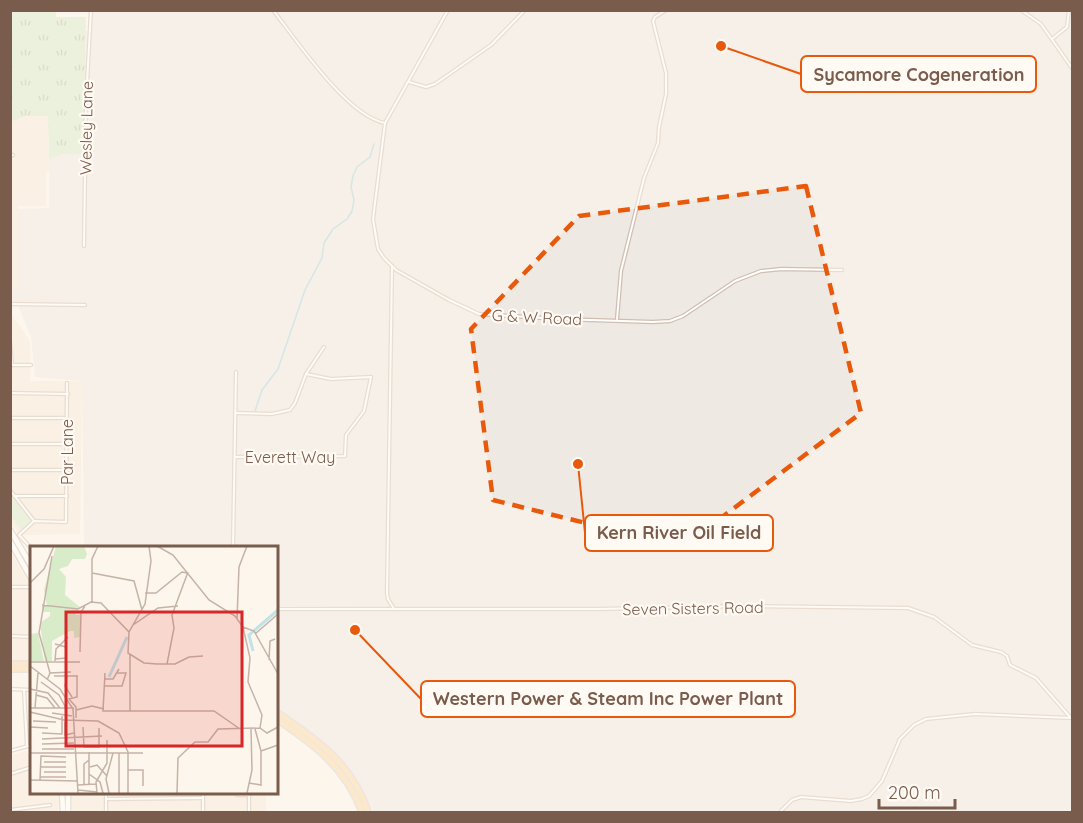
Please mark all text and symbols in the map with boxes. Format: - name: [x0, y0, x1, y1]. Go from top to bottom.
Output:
- callout: Sycamore Cogeneration: [801, 56, 1036, 92]
- text: Sycamore Cogeneration: [814, 63, 1024, 86]
- street label: Wesley Lane: [75, 81, 97, 175]
- street label: G & W Road: [491, 305, 583, 329]
- street label: Par Lane: [57, 419, 77, 485]
- street label: Everett Way: [245, 447, 335, 467]
- callout: Kern River Oil Field: [585, 515, 773, 551]
- text: Kern River Oil Field: [597, 521, 761, 544]
- inset map: [30, 546, 278, 793]
- street label: Seven Sisters Road: [622, 597, 764, 619]
- callout: Western Power & Steam Inc Power Plant: [421, 681, 795, 717]
- text: Western Power & Steam Inc Power Plant: [433, 687, 783, 710]
- scale bar: [879, 772, 956, 810]
- text: 200 m: [888, 781, 941, 804]

